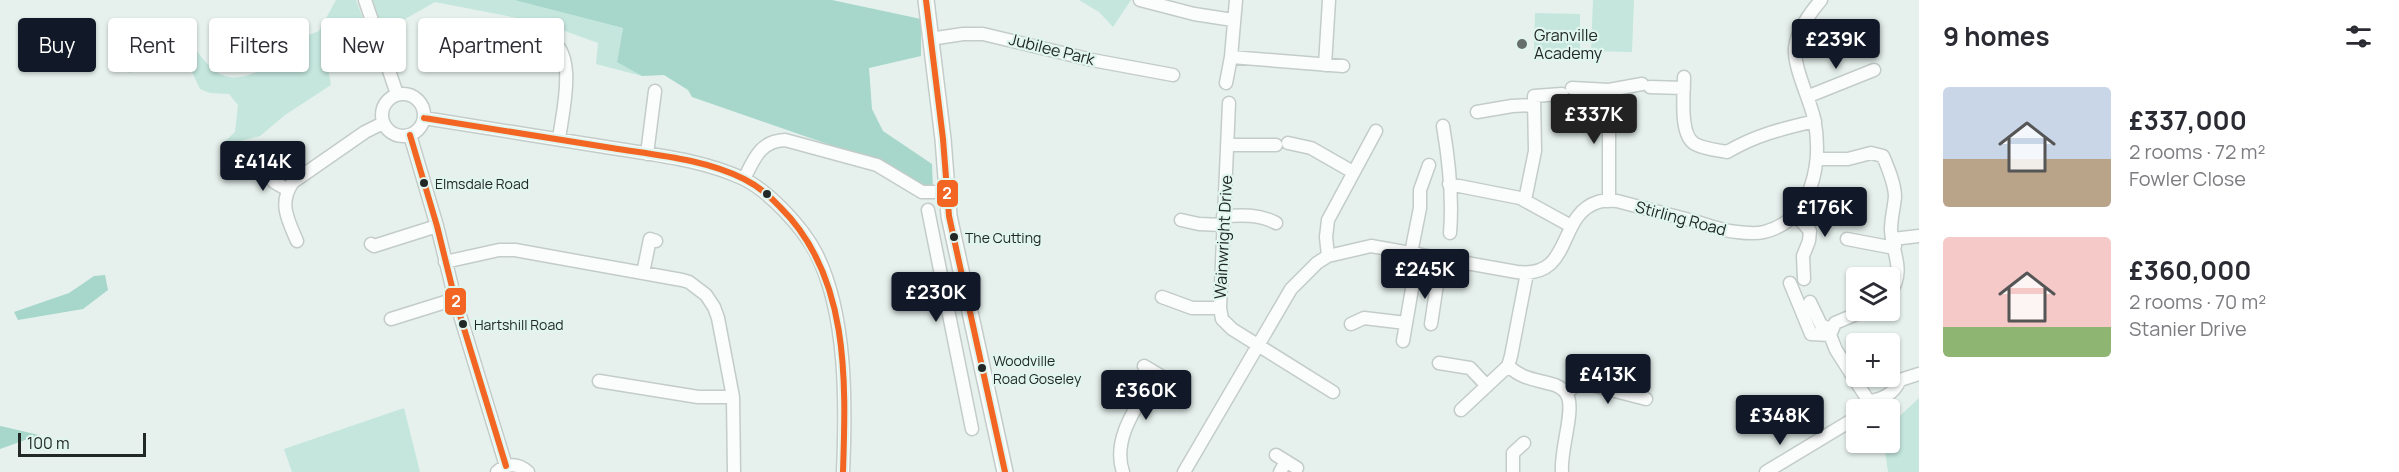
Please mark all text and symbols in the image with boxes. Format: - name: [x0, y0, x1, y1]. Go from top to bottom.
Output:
- chip: Buy: [18, 18, 96, 72]
- chip: Rent: [108, 18, 197, 72]
- chip: Filters: [209, 18, 309, 72]
- chip: New: [321, 18, 406, 72]
- chip: Apartment: [418, 18, 564, 72]
- text: 9 homes: [1943, 18, 2050, 54]
- pin: £239K: [1794, 19, 1878, 70]
- icon: filters: [2342, 20, 2375, 53]
- place label: Granville Academy: [1534, 24, 1603, 64]
- text: £239K: [1806, 25, 1866, 52]
- street label: Jubilee Park: [1007, 28, 1098, 71]
- marker: Granville Academy: [1515, 37, 1529, 51]
- pin: £337K: [1552, 94, 1636, 145]
- text: £337K: [1565, 100, 1623, 127]
- text: £337,000: [2129, 102, 2247, 138]
- icon: home: [1991, 111, 2063, 183]
- text: 2 rooms · 72 m²: [2129, 138, 2265, 165]
- pin: £414K: [221, 141, 305, 192]
- text: £414K: [234, 147, 292, 174]
- text: Fowler Close: [2129, 165, 2246, 192]
- place label: Elmsdale Road: [435, 174, 529, 193]
- street label: Wainwright Drive: [1209, 174, 1237, 300]
- marker: Elmsdale Road: [418, 177, 430, 189]
- line badge: 2: [936, 179, 959, 208]
- text: 2: [942, 182, 952, 204]
- pin: £176K: [1783, 187, 1867, 238]
- unlabelled marker: [761, 188, 773, 200]
- text: £176K: [1797, 193, 1853, 220]
- street label: Stirling Road: [1633, 195, 1729, 241]
- place label: The Cutting: [965, 228, 1041, 247]
- marker: The Cutting: [948, 231, 960, 243]
- pin: £245K: [1383, 249, 1467, 300]
- text: £360,000: [2129, 252, 2251, 288]
- text: £245K: [1395, 255, 1455, 282]
- icon: home: [1991, 261, 2063, 333]
- map controls: [1846, 267, 1900, 453]
- button: layers: [1846, 267, 1900, 321]
- pin: £230K: [894, 272, 978, 323]
- text: £230K: [905, 278, 967, 305]
- line badge: 2: [444, 287, 467, 316]
- text: 2 rooms · 70 m²: [2129, 288, 2266, 315]
- text: 2: [451, 290, 461, 312]
- place label: Hartshill Road: [474, 315, 563, 334]
- text: Stanier Drive: [2129, 315, 2247, 342]
- marker: Hartshill Road: [457, 318, 469, 330]
- button: +: [1846, 333, 1900, 387]
- place label: Woodville Road Goseley: [993, 351, 1082, 388]
- pin: £413K: [1566, 354, 1650, 405]
- text: £413K: [1580, 360, 1636, 387]
- marker: Woodville Road Goseley: [976, 362, 988, 374]
- pin: £360K: [1104, 370, 1188, 421]
- text: £360K: [1115, 376, 1177, 403]
- pin: £348K: [1738, 395, 1822, 446]
- button: −: [1846, 399, 1900, 453]
- text: £348K: [1750, 401, 1810, 428]
- scale bar: [18, 430, 146, 458]
- text: 100 m: [27, 432, 70, 454]

